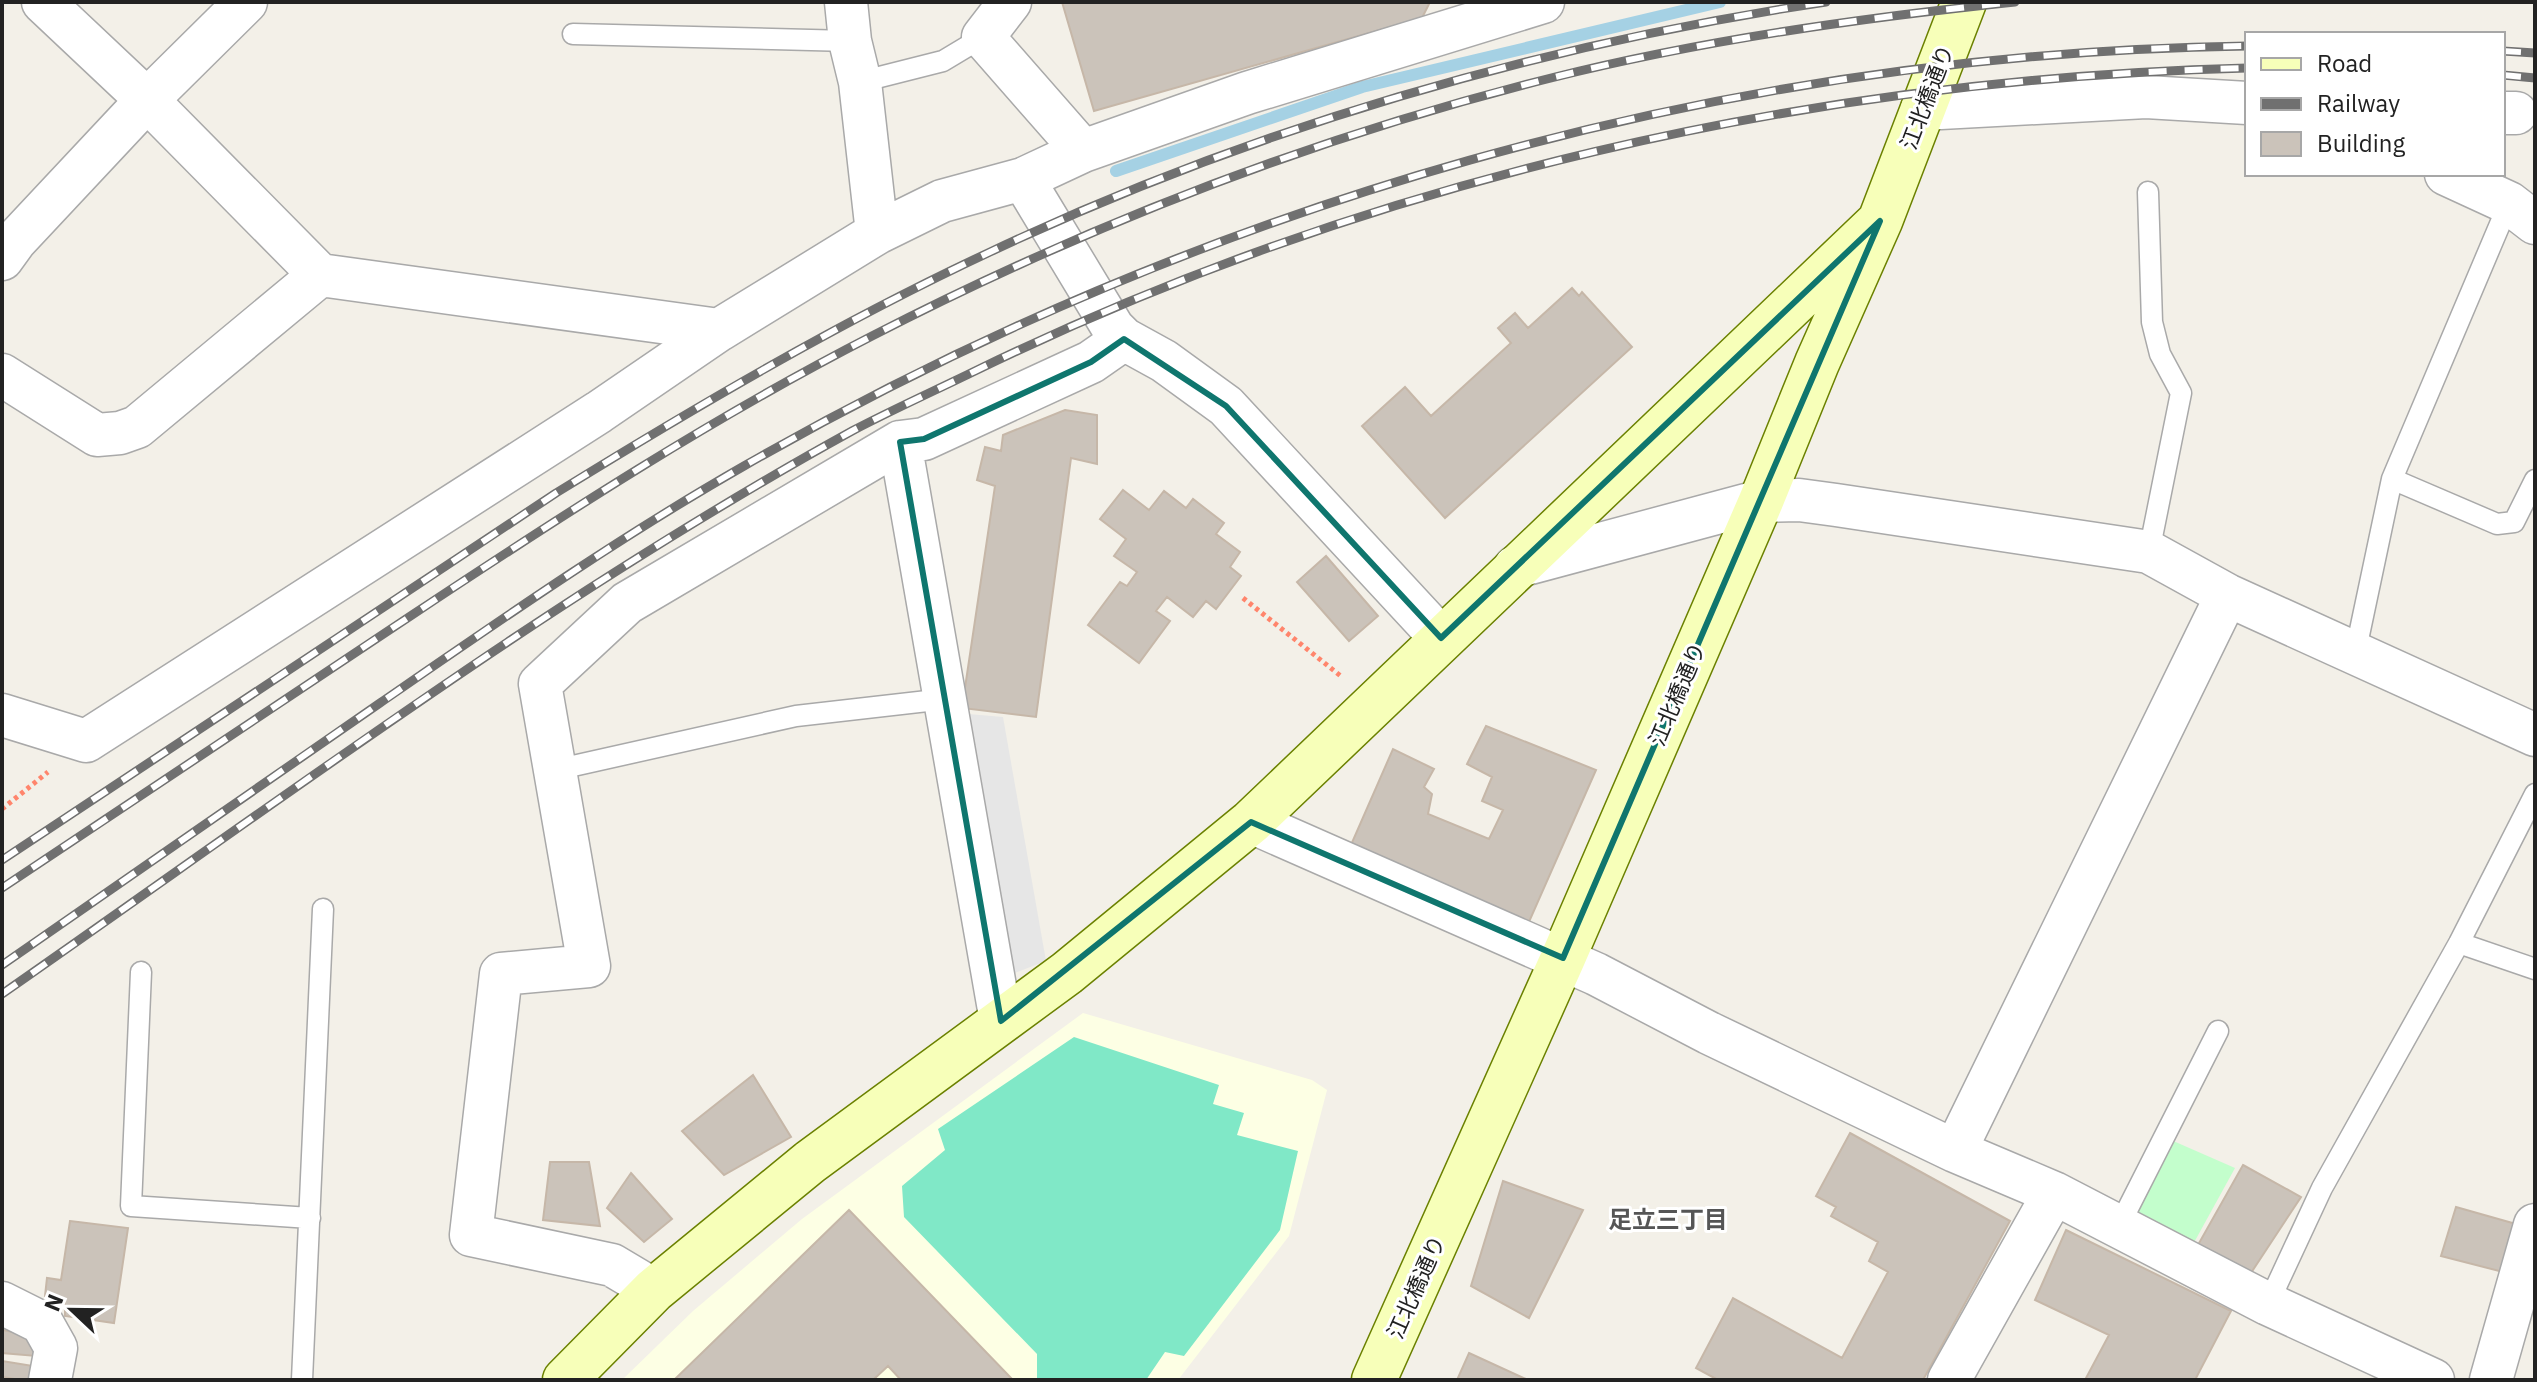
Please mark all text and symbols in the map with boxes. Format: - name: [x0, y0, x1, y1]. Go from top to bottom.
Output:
- legend: [2245, 32, 2505, 176]
- street label: 江北橋通り: [1893, 40, 1960, 153]
- text: Road: [2317, 47, 2372, 79]
- text: Railway: [2317, 87, 2400, 119]
- text: Building: [2317, 127, 2405, 159]
- street label: 江北橋通り: [1642, 638, 1711, 750]
- district label: 足立三丁目: [1608, 1203, 1728, 1235]
- street label: 江北橋通り: [1380, 1231, 1451, 1343]
- north arrow: [32, 1270, 112, 1350]
- text: N: [37, 1290, 69, 1315]

